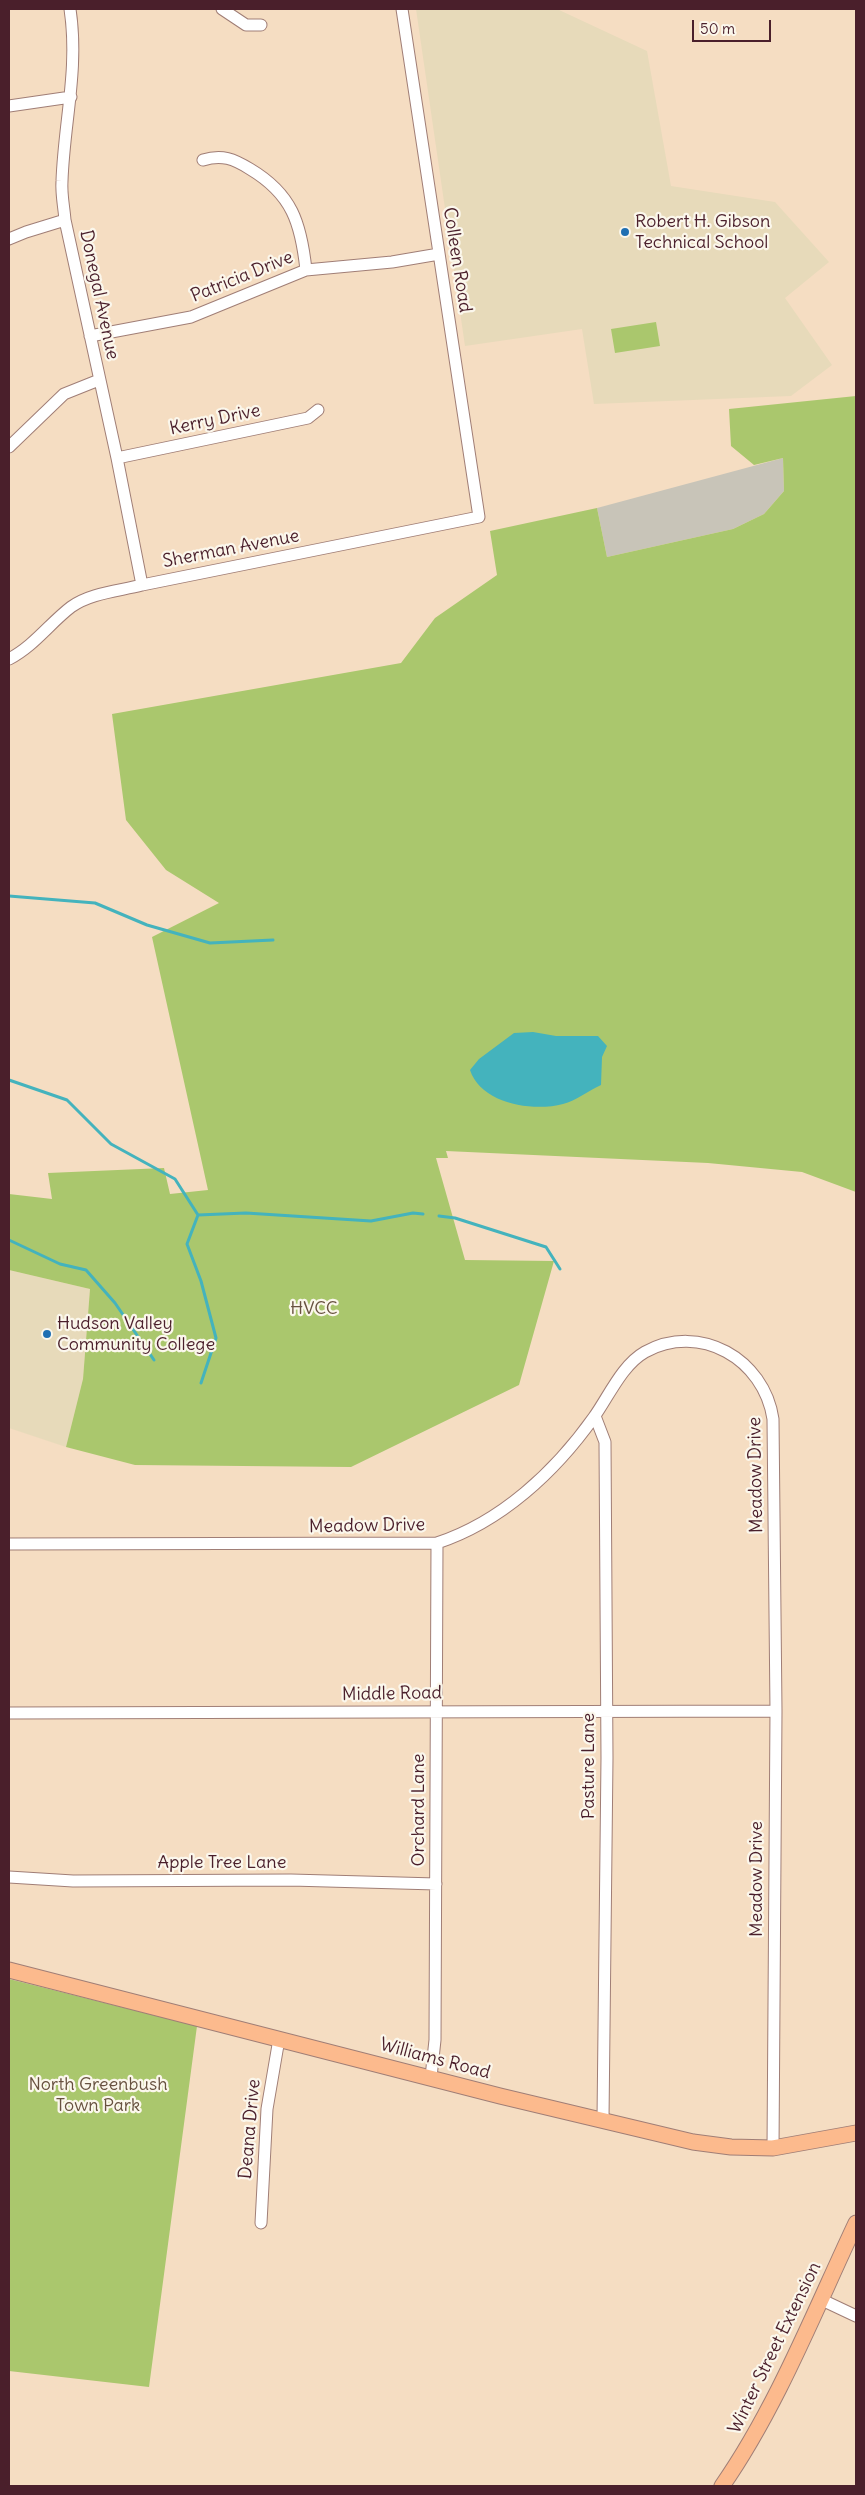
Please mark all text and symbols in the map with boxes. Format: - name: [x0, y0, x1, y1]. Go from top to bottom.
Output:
- scale bar: [695, 10, 774, 42]
- text: 50 m: [700, 19, 735, 38]
- street label: Colleen Road: [438, 206, 476, 314]
- place label: Robert H. Gibson Technical School: [635, 211, 770, 253]
- marker: Robert H. Gibson Technical School: [619, 226, 631, 238]
- street label: Donegal Avenue: [75, 228, 123, 362]
- street label: Patricia Drive: [188, 247, 296, 307]
- street label: Kerry Drive: [168, 400, 262, 440]
- street label: Sherman Avenue: [161, 525, 301, 573]
- park label: HVCC: [290, 1298, 338, 1320]
- place label: Hudson Valley Community College: [57, 1313, 215, 1356]
- marker: Hudson Valley Community College: [41, 1328, 53, 1340]
- street label: Meadow Drive: [744, 1417, 768, 1533]
- street label: Meadow Drive: [309, 1514, 425, 1538]
- street label: Middle Road: [342, 1682, 442, 1706]
- street label: Pasture Lane: [578, 1713, 600, 1819]
- street label: Orchard Lane: [408, 1753, 430, 1867]
- street label: Meadow Drive: [746, 1821, 768, 1937]
- street label: Apple Tree Lane: [158, 1852, 286, 1874]
- street label: Williams Road: [378, 2034, 492, 2084]
- park label: North Greenbush Town Park: [28, 2074, 168, 2116]
- street label: Deana Drive: [235, 2078, 265, 2180]
- street label: Winter Street Extension: [724, 2259, 826, 2437]

